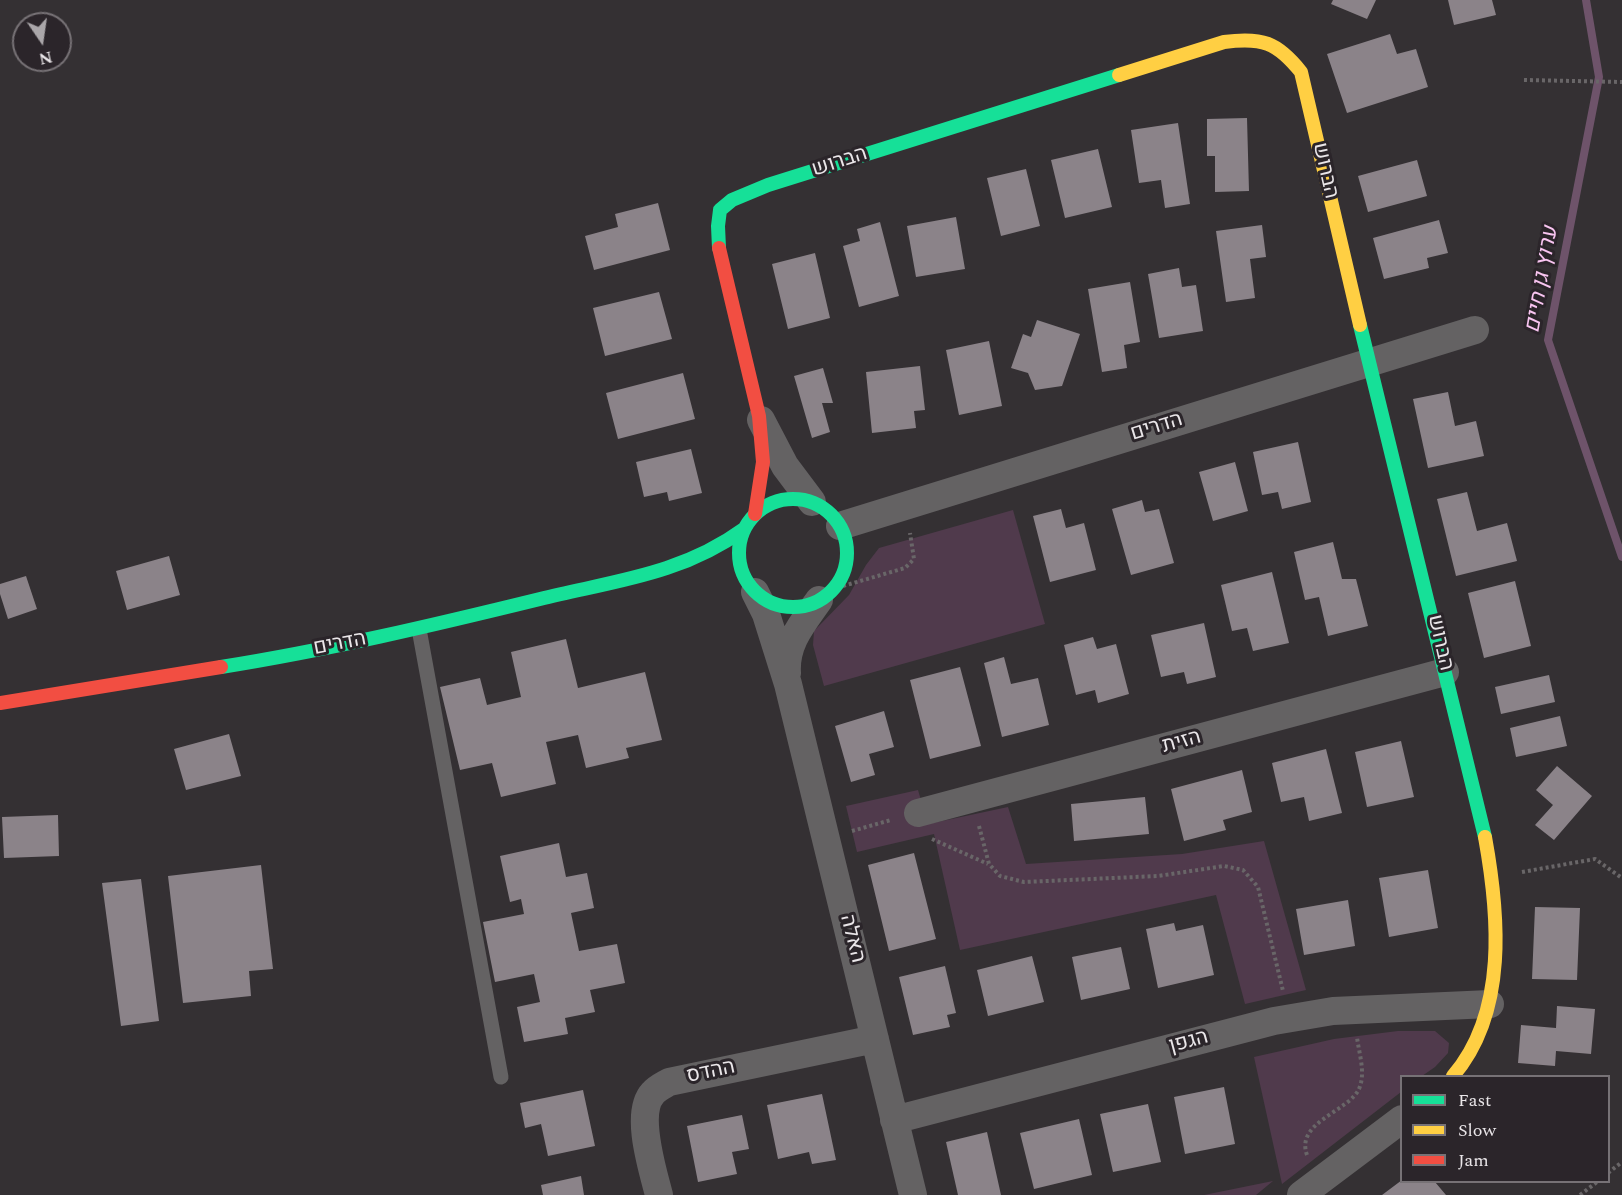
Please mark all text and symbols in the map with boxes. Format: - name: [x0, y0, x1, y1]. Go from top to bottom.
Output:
- north arrow: [12, 12, 72, 72]
- text: N: [37, 44, 55, 71]
- street label: הברוש: [1305, 141, 1343, 201]
- street label: הברוש: [809, 142, 871, 184]
- water label: ערוץ גן חיים: [1521, 225, 1565, 335]
- street label: הדרים: [1128, 408, 1186, 448]
- street label: הברוש: [1420, 613, 1458, 673]
- street label: הדרים: [311, 628, 369, 662]
- street label: הזית: [1160, 726, 1204, 760]
- street label: האלה: [833, 912, 869, 966]
- street label: הגפן: [1167, 1026, 1211, 1060]
- street label: ההדס: [684, 1056, 738, 1090]
- legend: [1400, 1075, 1610, 1183]
- text: Fast: [1458, 1087, 1491, 1114]
- text: Slow: [1458, 1117, 1496, 1144]
- text: Jam: [1458, 1147, 1489, 1174]

